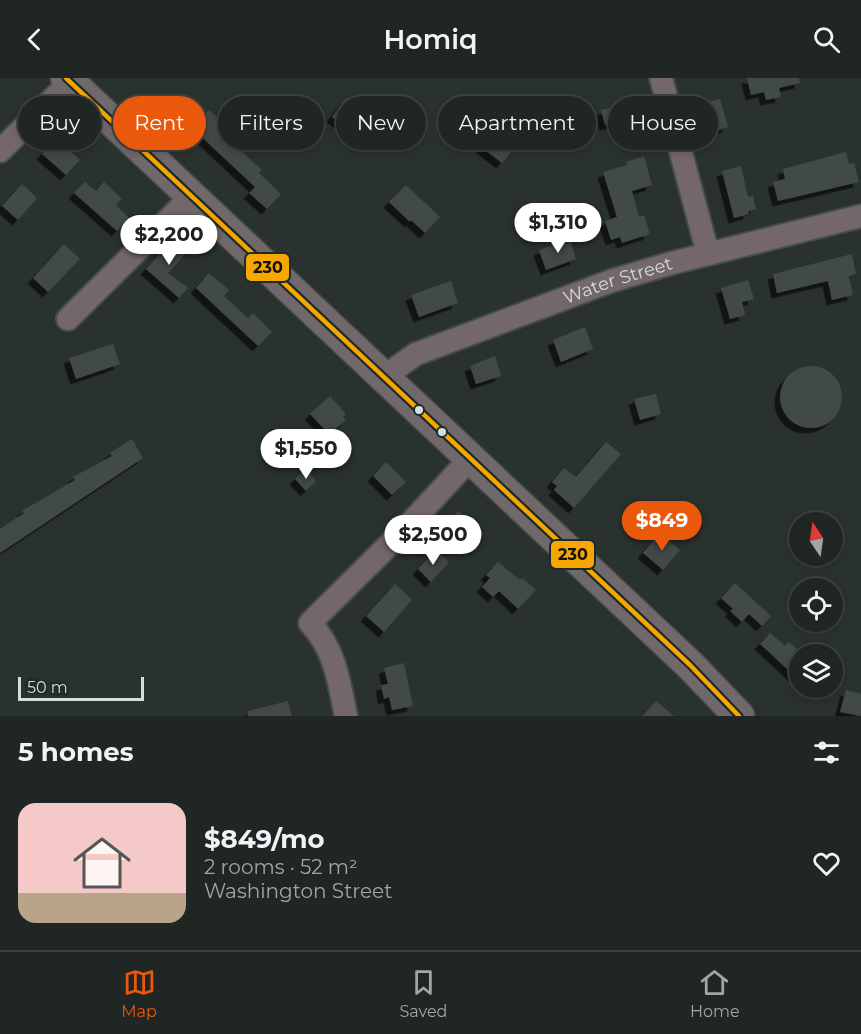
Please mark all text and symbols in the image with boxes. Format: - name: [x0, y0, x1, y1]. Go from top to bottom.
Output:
- icon: back: [18, 23, 51, 56]
- text: Homiq: [383, 23, 478, 56]
- icon: search: [810, 23, 843, 56]
- chip: Buy: [18, 96, 101, 150]
- chip: Rent: [113, 96, 206, 150]
- chip: Filters: [218, 96, 324, 150]
- chip: New: [336, 96, 426, 150]
- chip: Apartment: [438, 96, 596, 150]
- chip: House: [608, 96, 718, 150]
- pin: $1,310: [509, 203, 607, 254]
- text: $1,310: [528, 210, 588, 234]
- pin: $2,200: [120, 215, 218, 266]
- text: $2,200: [134, 222, 204, 246]
- street label: Water Street: [560, 252, 675, 309]
- line badge: 230: [245, 253, 290, 282]
- text: 230: [253, 258, 283, 277]
- unlabelled marker: [413, 404, 425, 416]
- unlabelled marker: [436, 426, 448, 438]
- pin: $1,550: [257, 429, 355, 480]
- text: $1,550: [275, 436, 337, 460]
- pin: $849: [626, 501, 698, 552]
- text: $849: [636, 508, 688, 532]
- north arrow: [789, 512, 843, 566]
- map controls: [789, 512, 843, 698]
- pin: $2,500: [384, 515, 482, 566]
- text: $2,500: [398, 522, 468, 546]
- line badge: 230: [550, 540, 595, 569]
- text: 230: [558, 545, 588, 564]
- button: locate: [789, 578, 843, 632]
- button: layers: [789, 644, 843, 698]
- scale bar: [18, 674, 144, 702]
- text: 50 m: [27, 678, 68, 697]
- text: 5 homes: [18, 736, 134, 768]
- icon: filters: [810, 736, 843, 769]
- text: $849/mo: [204, 823, 325, 855]
- icon: home: [66, 827, 138, 899]
- icon: heart: [810, 847, 843, 880]
- text: 2 rooms · 52 m²: [204, 855, 358, 879]
- text: Washington Street: [204, 879, 392, 903]
- tab: Map: [121, 966, 157, 1021]
- tab: Saved: [399, 966, 447, 1021]
- tab: Home: [690, 966, 740, 1021]

